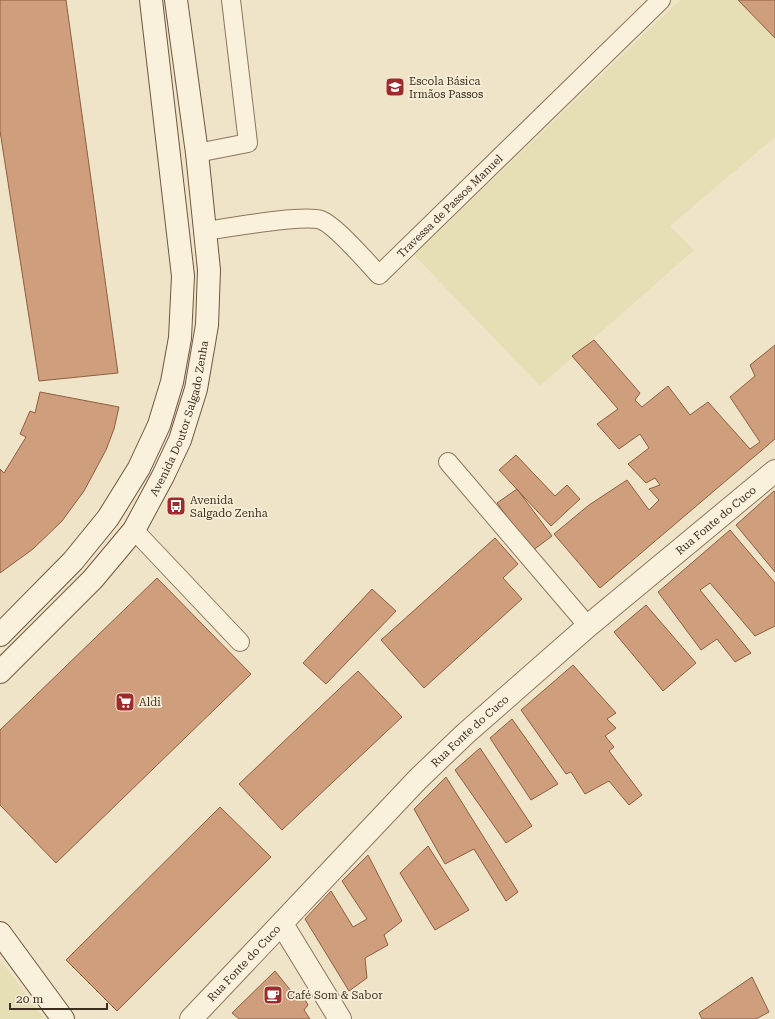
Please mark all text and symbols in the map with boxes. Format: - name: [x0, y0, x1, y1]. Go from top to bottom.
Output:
- place label: Escola Básica Irmãos Passos: [409, 75, 483, 101]
- school or university icon: Escola Básica Irmãos Passos: [384, 76, 406, 98]
- street label: Travessa de Passos Manuel: [394, 151, 505, 260]
- street label: Avenida Doutor Salgado Zenha: [147, 339, 211, 498]
- street label: Rua Fonte do Cuco: [673, 483, 759, 557]
- place label: Avenida Salgado Zenha: [190, 494, 268, 520]
- bus stop icon: Avenida Salgado Zenha: [165, 495, 187, 517]
- supermarket icon: Aldi: [114, 691, 136, 713]
- street label: Rua Fonte do Cuco: [428, 692, 511, 770]
- place label: Aldi: [139, 696, 161, 709]
- street label: Rua Fonte do Cuco: [205, 922, 283, 1004]
- cafe icon: Café Som & Sabor: [262, 984, 284, 1006]
- scale bar: [10, 985, 107, 1011]
- place label: Café Som & Sabor: [287, 989, 383, 1002]
- text: 20 m: [16, 992, 43, 1006]

